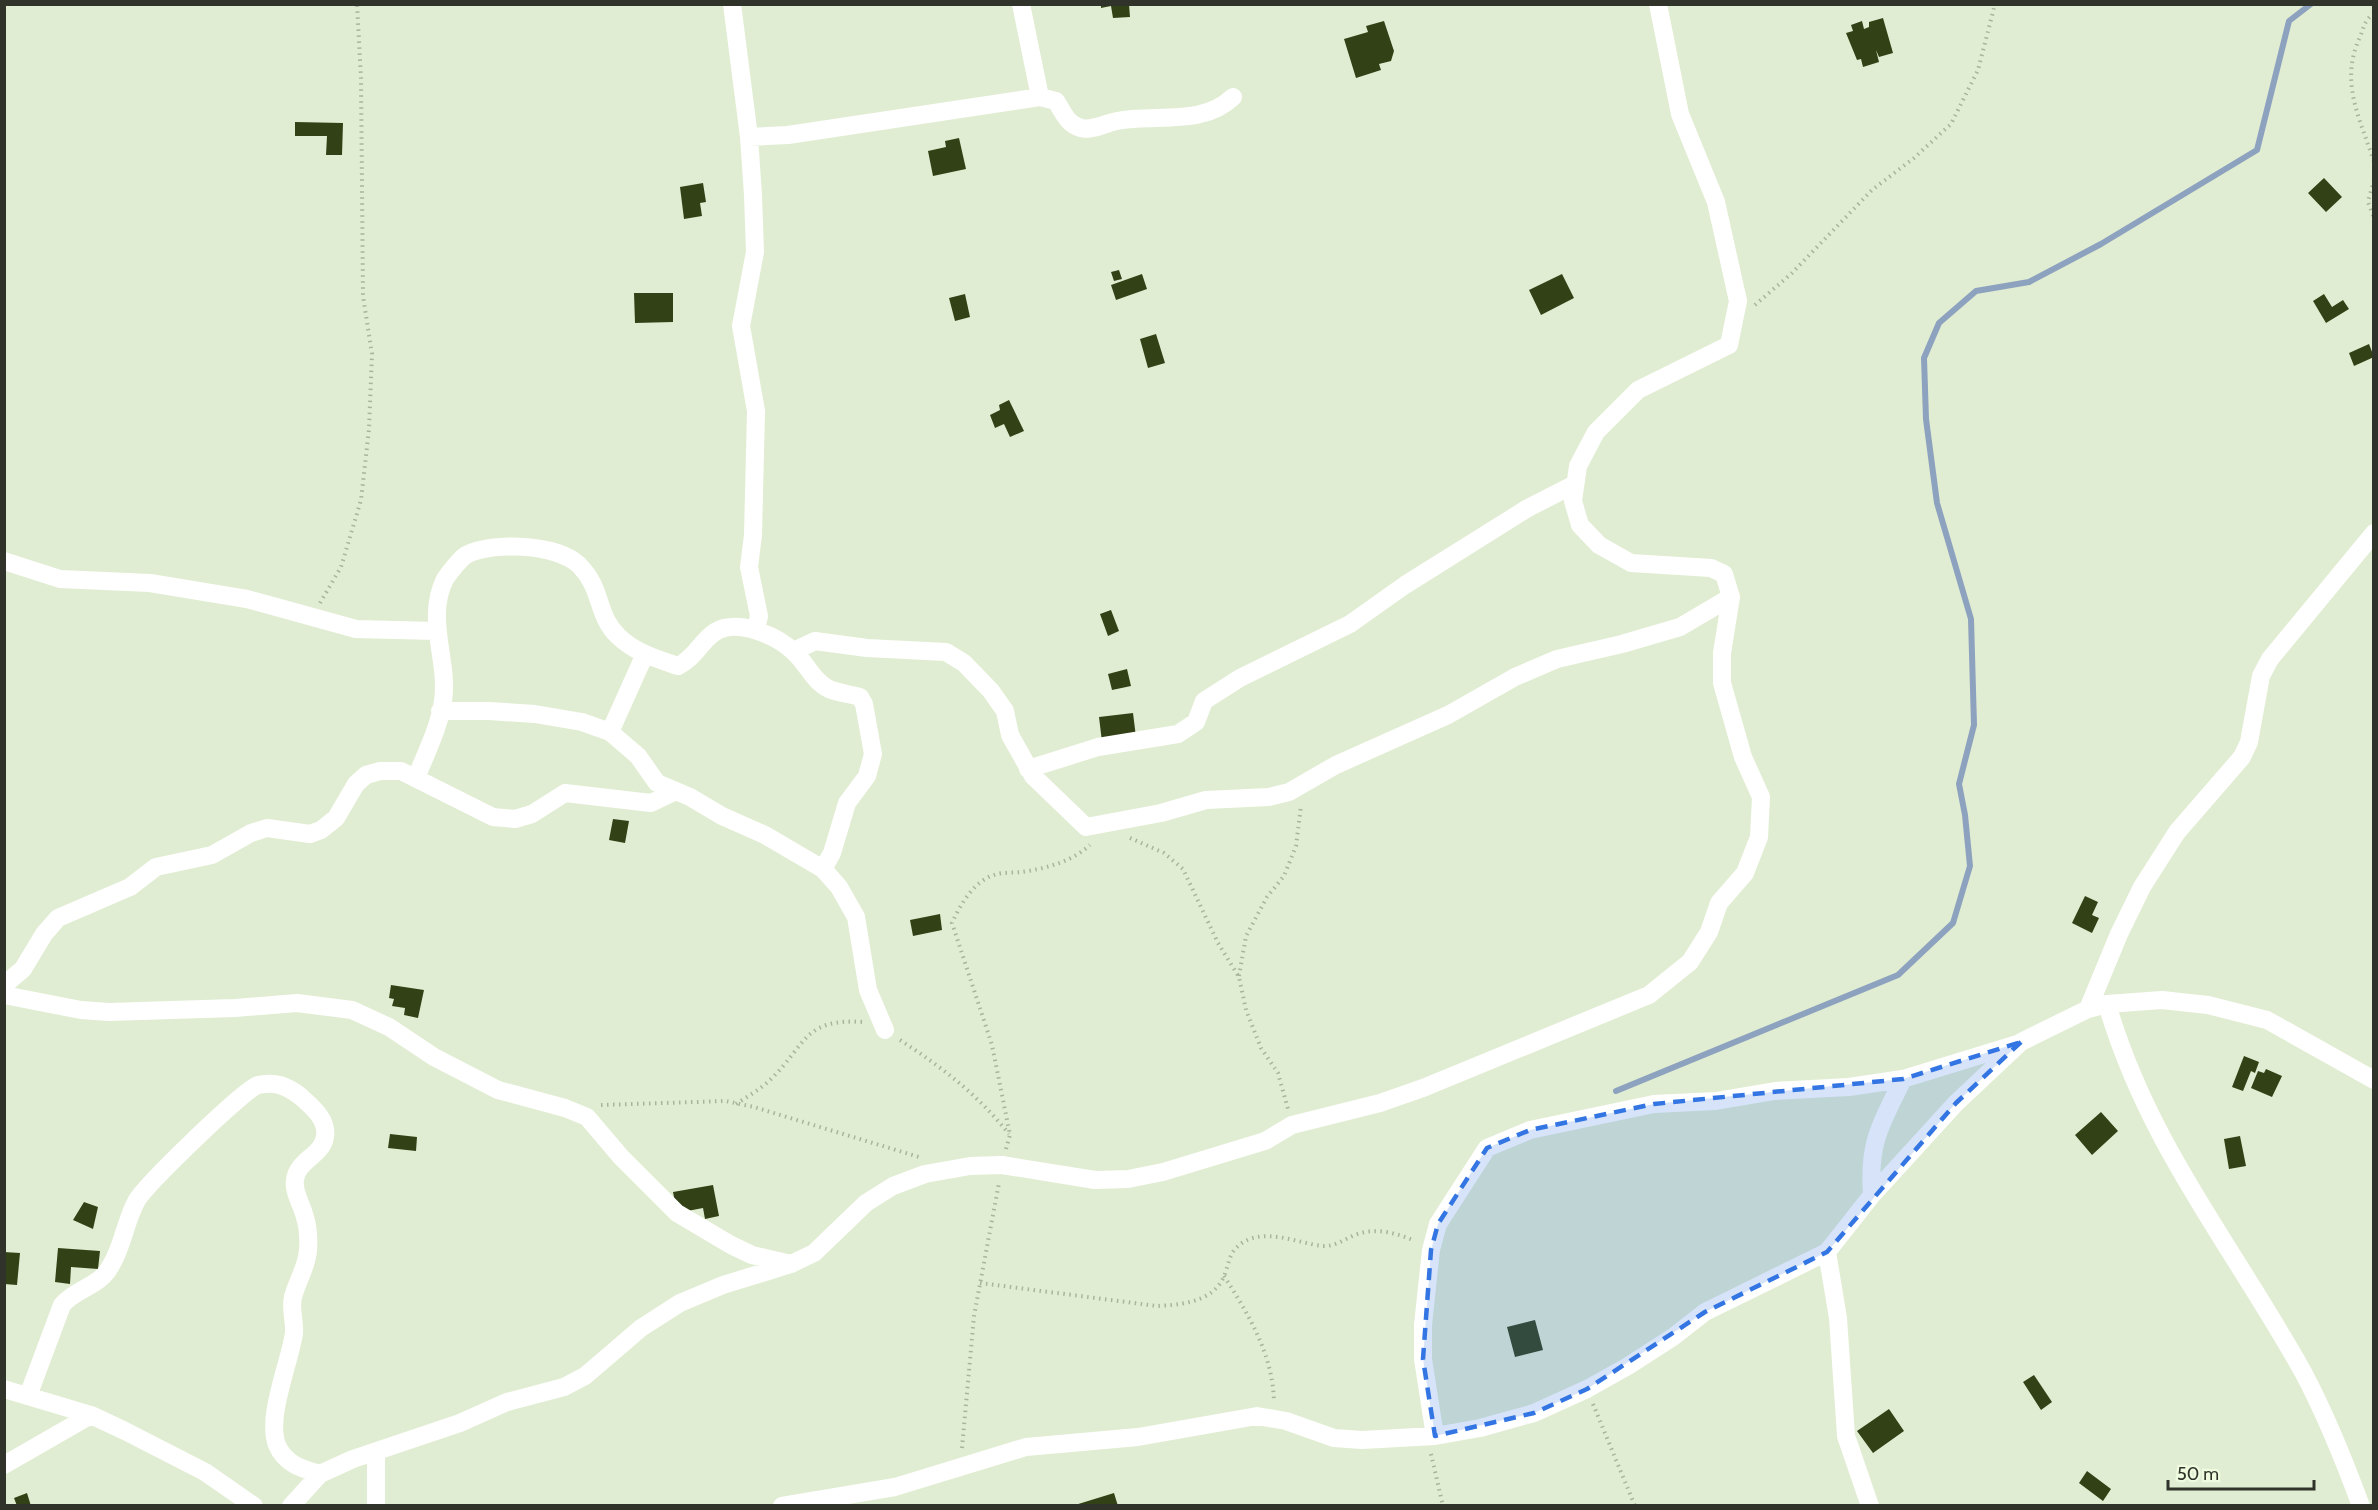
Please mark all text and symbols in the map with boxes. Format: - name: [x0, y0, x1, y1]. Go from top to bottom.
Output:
- scale bar: [2168, 1453, 2314, 1491]
- text: 50 m: [2177, 1463, 2219, 1485]

